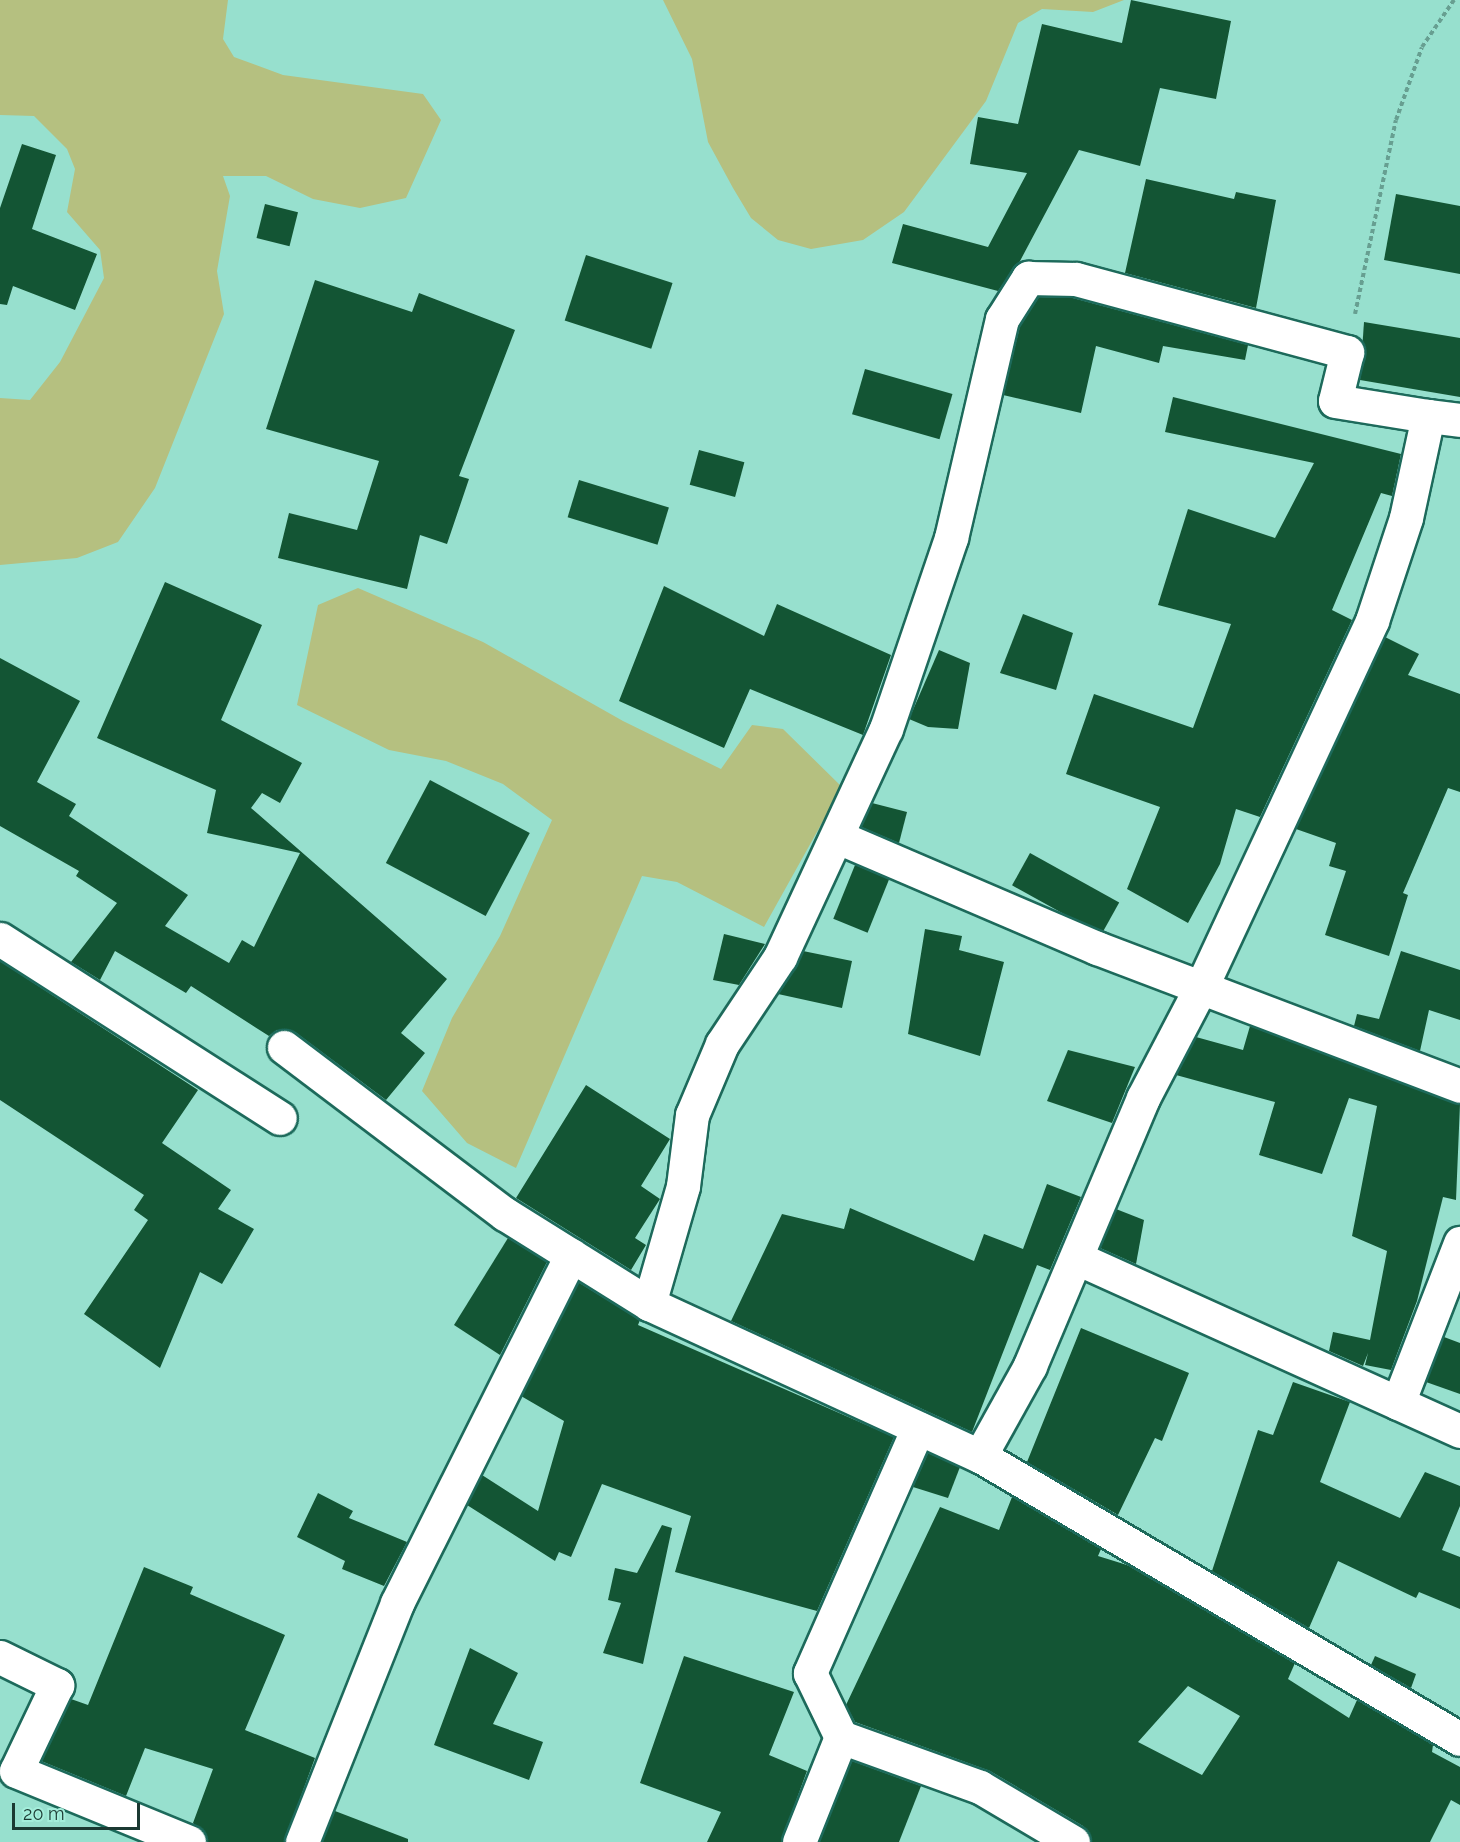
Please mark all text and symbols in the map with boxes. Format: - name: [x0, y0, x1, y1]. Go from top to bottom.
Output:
- scale bar: [15, 1791, 142, 1829]
- text: 20 m: [23, 1803, 65, 1824]

